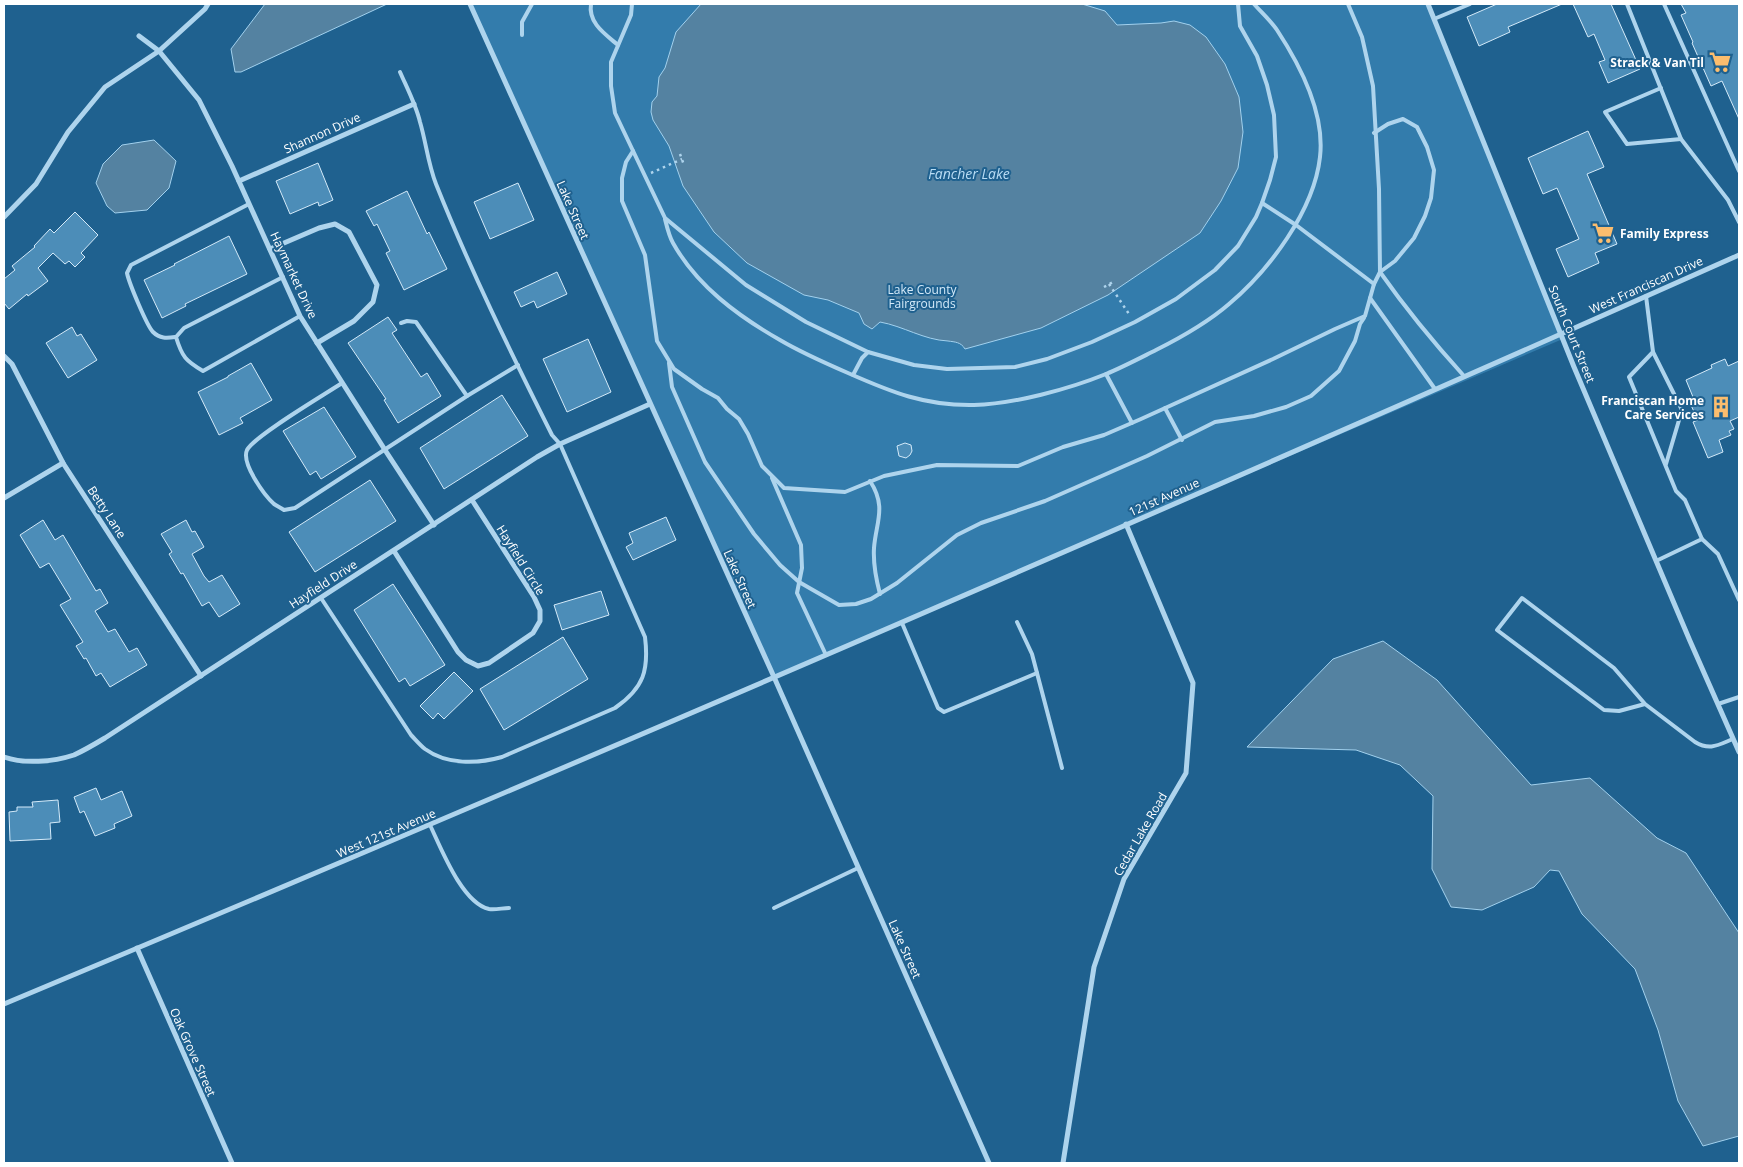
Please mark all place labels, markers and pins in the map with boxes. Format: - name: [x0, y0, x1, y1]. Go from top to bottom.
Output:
- supermarket icon: Strack & Van Til: [1707, 49, 1733, 75]
- place label: Strack & Van Til: [1610, 54, 1704, 71]
- supermarket icon: Family Express: [1590, 220, 1616, 246]
- place label: Family Express: [1620, 225, 1709, 242]
- place label: Franciscan Home Care Services: [1601, 392, 1704, 423]
- building icon: Franciscan Home Care Services: [1708, 394, 1734, 420]

